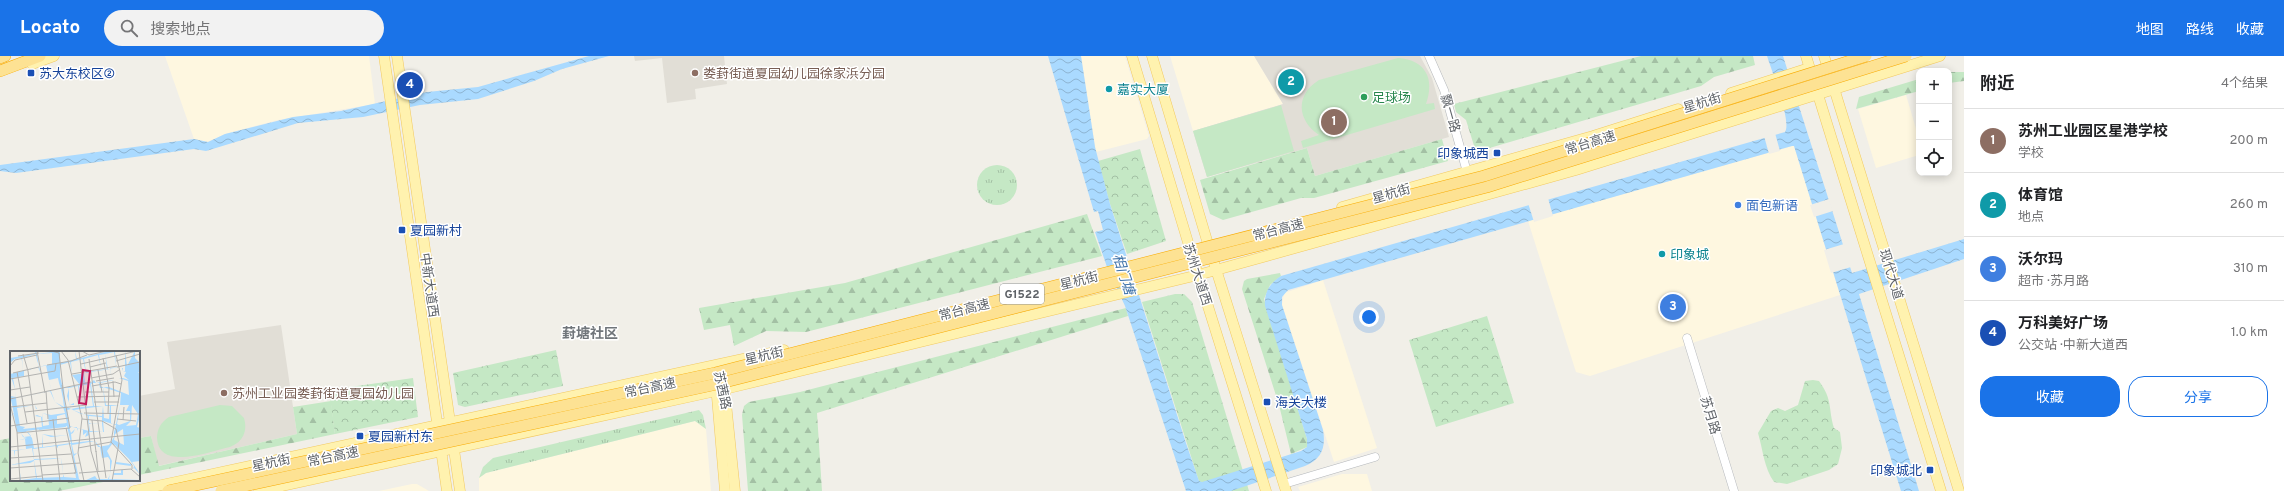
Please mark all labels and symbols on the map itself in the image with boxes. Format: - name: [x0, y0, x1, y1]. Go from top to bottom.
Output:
- place label: 苏大东校区②: [39, 66, 115, 83]
- place label: 娄葑街道夏园幼儿园徐家浜分园: [703, 66, 885, 83]
- pin: 2: [1278, 67, 1304, 97]
- marker: 苏大东校区②: [26, 68, 36, 78]
- marker: 娄葑街道夏园幼儿园徐家浜分园: [690, 68, 700, 78]
- pin: 4: [397, 70, 423, 100]
- place label: 嘉实大厦: [1117, 83, 1169, 99]
- marker: 嘉实大厦: [1104, 84, 1114, 94]
- street label: 星杭街: [1681, 90, 1724, 117]
- place label: 足球场: [1372, 91, 1411, 107]
- marker: 足球场: [1359, 92, 1369, 102]
- street label: 飘一路: [1436, 93, 1462, 135]
- pin: 1: [1321, 107, 1347, 137]
- street label: 常台高速: [1563, 129, 1618, 159]
- place label: 印象城西: [1437, 147, 1489, 163]
- marker: 印象城西: [1492, 148, 1502, 158]
- street label: 星杭街: [1370, 181, 1413, 208]
- place label: 面包新语: [1746, 199, 1798, 215]
- marker: 面包新语: [1733, 200, 1743, 210]
- street label: 常台高速: [1251, 217, 1306, 245]
- place label: 夏园新村: [410, 223, 462, 240]
- marker: 夏园新村: [397, 225, 407, 235]
- street label: 苏州大道西: [1178, 241, 1215, 308]
- street label: 现代大道: [1875, 247, 1906, 302]
- place label: 印象城: [1670, 248, 1709, 264]
- marker: 印象城: [1657, 249, 1667, 259]
- street label: 中新大道西: [416, 252, 440, 319]
- water label: 相门塘: [1108, 252, 1138, 299]
- street label: 星杭街: [1058, 268, 1100, 294]
- road number: G1522: [1000, 284, 1044, 304]
- pin: 3: [1660, 292, 1686, 322]
- street label: 常台高速: [937, 297, 992, 325]
- your location: [1359, 307, 1379, 327]
- district label: 葑塘社区: [562, 325, 618, 343]
- street label: 星杭街: [743, 344, 785, 369]
- inset map: [10, 351, 140, 481]
- street label: 苏茜路: [709, 370, 733, 411]
- street label: 常台高速: [623, 376, 678, 402]
- place label: 苏州工业园娄葑街道夏园幼儿园: [232, 386, 414, 403]
- marker: 苏州工业园娄葑街道夏园幼儿园: [219, 388, 229, 398]
- place label: 海关大楼: [1275, 395, 1327, 412]
- street label: 苏月路: [1696, 395, 1722, 437]
- marker: 海关大楼: [1262, 397, 1272, 407]
- place label: 夏园新村东: [368, 429, 433, 446]
- marker: 夏园新村东: [355, 431, 365, 441]
- street label: 常台高速: [306, 445, 361, 471]
- street label: 星杭街: [250, 451, 292, 476]
- place label: 印象城北: [1870, 463, 1922, 480]
- marker: 印象城北: [1925, 465, 1935, 475]

